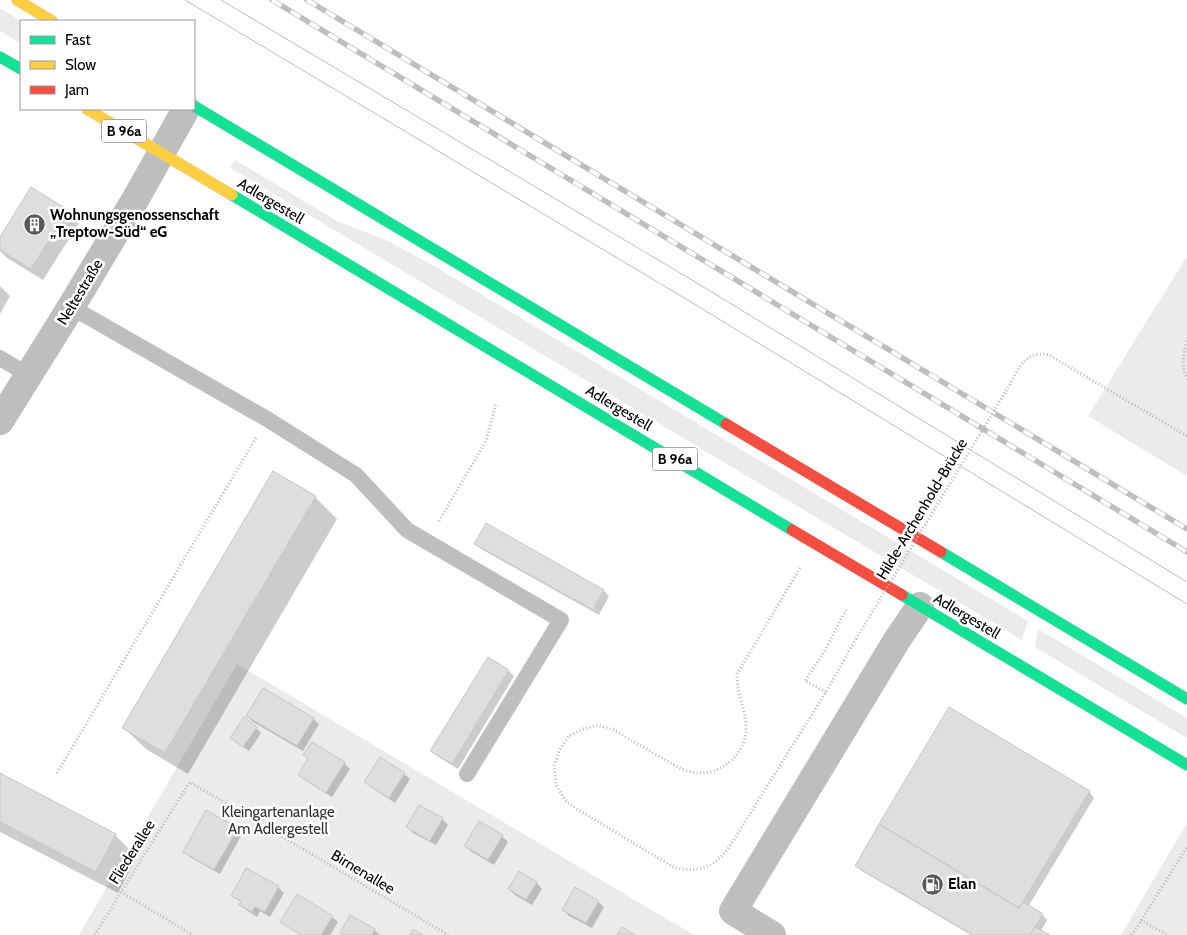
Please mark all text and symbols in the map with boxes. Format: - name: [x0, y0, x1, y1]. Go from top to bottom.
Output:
- legend: [20, 20, 195, 110]
- text: Fast: [65, 31, 90, 49]
- text: Slow: [65, 56, 96, 74]
- text: Jam: [64, 81, 89, 99]
- road number: B 96a: [102, 120, 146, 142]
- street label: Adlergestell: [235, 174, 308, 228]
- place label: Wohnungsgenossenschaft „Treptow-Süd“ eG: [50, 206, 219, 241]
- building icon: Wohnungsgenossenschaft „Treptow-Süd“ eG: [22, 212, 46, 236]
- street label: Neltestraße: [53, 256, 107, 328]
- street label: Adlergestell: [583, 381, 656, 435]
- street label: Hilde-Archenhold-Brücke: [873, 435, 971, 583]
- road number: B 96a: [652, 448, 698, 470]
- street label: Adlergestell: [931, 589, 1004, 643]
- park label: Kleingartenanlage Am Adlergestell: [221, 803, 335, 838]
- street label: Fliederallee: [105, 816, 159, 887]
- street label: Birnenallee: [328, 846, 398, 898]
- fuel station icon: Elan: [920, 872, 944, 896]
- place label: Elan: [948, 875, 976, 893]

